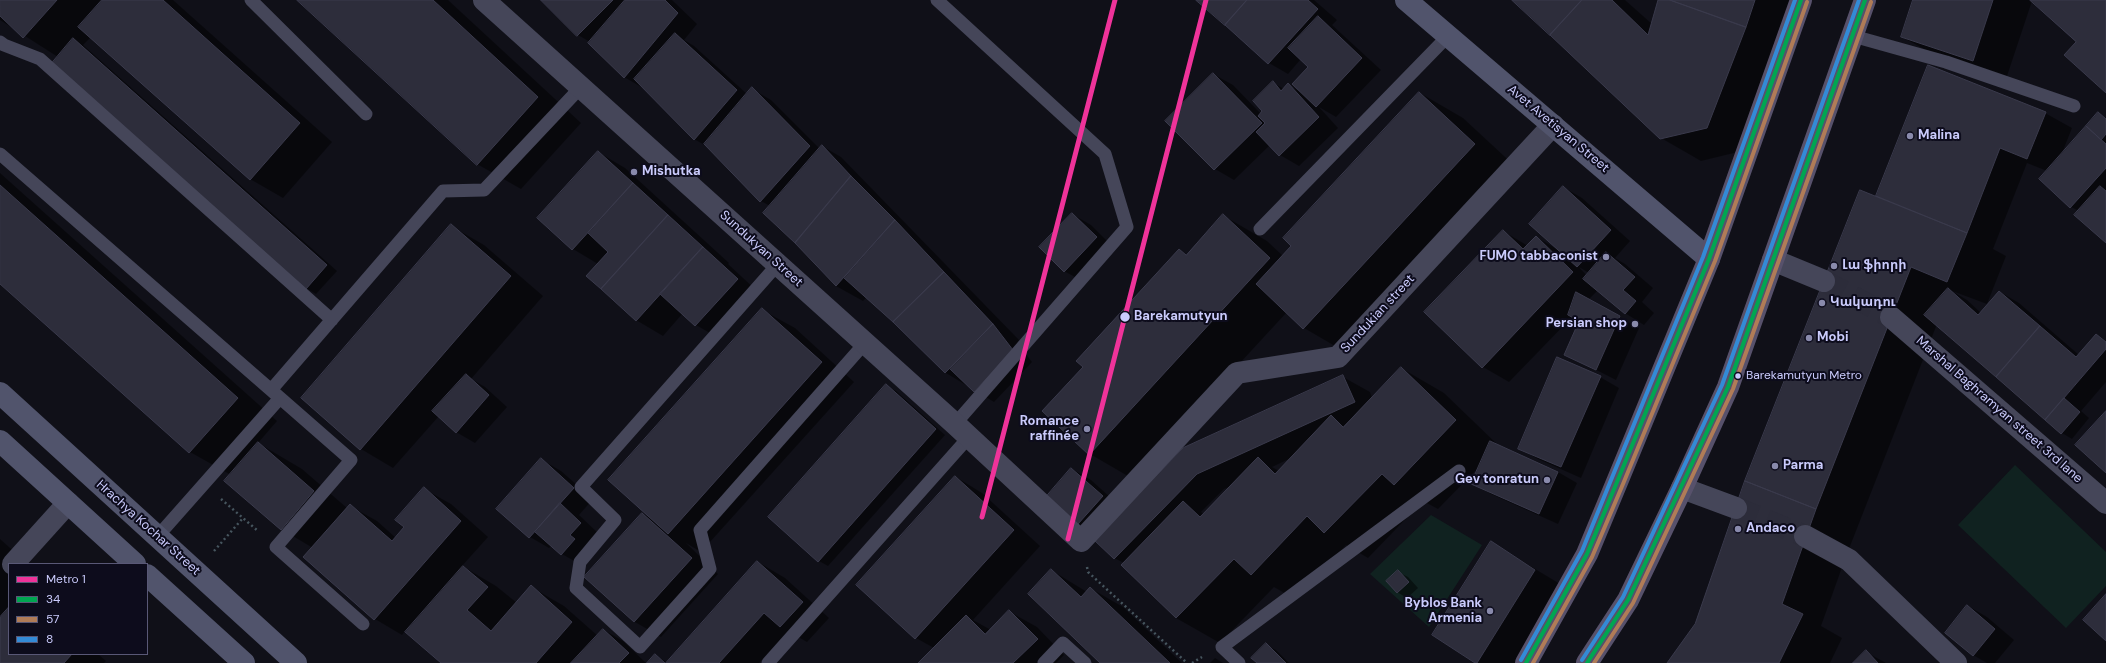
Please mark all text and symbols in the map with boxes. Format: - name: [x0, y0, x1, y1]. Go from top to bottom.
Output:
- street label: Avet Avetisyan Street: [1504, 82, 1612, 176]
- place label: Malina: [1918, 128, 1960, 144]
- marker: Malina: [1905, 131, 1915, 141]
- place label: Mishutka: [642, 164, 701, 180]
- marker: Mishutka: [629, 167, 639, 177]
- street label: Sundukyan Street: [716, 208, 806, 290]
- place label: FUMO tabbaconist: [1479, 249, 1598, 265]
- marker: FUMO tabbaconist: [1601, 252, 1611, 262]
- place label: Լա ֆիորի: [1842, 258, 1907, 274]
- marker: Լա ֆիորի: [1829, 261, 1839, 271]
- street label: Sundukian street: [1338, 272, 1418, 356]
- place label: Կակադու: [1830, 295, 1896, 311]
- marker: Կակադու: [1817, 298, 1827, 308]
- place label: Barekamutyun: [1134, 309, 1228, 325]
- marker: Barekamutyun: [1118, 310, 1132, 324]
- place label: Persian shop: [1546, 316, 1627, 332]
- marker: Persian shop: [1630, 319, 1640, 329]
- place label: Mobi: [1817, 330, 1849, 346]
- marker: Mobi: [1804, 333, 1814, 343]
- street label: Marshal Baghramyan street 3rd lane: [1913, 333, 2085, 487]
- place label: Barekamutyun Metro: [1746, 369, 1862, 383]
- marker: Barekamutyun Metro: [1733, 371, 1743, 381]
- place label: Romance raffinée: [1020, 414, 1079, 445]
- marker: Romance raffinée: [1082, 424, 1092, 434]
- place label: Parma: [1783, 458, 1823, 474]
- marker: Parma: [1770, 461, 1780, 471]
- place label: Gev tonratun: [1455, 472, 1539, 488]
- marker: Gev tonratun: [1542, 475, 1552, 485]
- street label: Hrachya Kochar Street: [93, 477, 203, 579]
- place label: Andaco: [1746, 521, 1795, 537]
- marker: Andaco: [1733, 524, 1743, 534]
- legend: [8, 563, 148, 655]
- text: Metro 1: [46, 571, 86, 587]
- text: 34: [46, 591, 60, 607]
- place label: Byblos Bank Armenia: [1405, 596, 1482, 627]
- marker: Byblos Bank Armenia: [1485, 606, 1495, 616]
- text: 57: [46, 611, 60, 627]
- text: 8: [46, 631, 53, 647]

